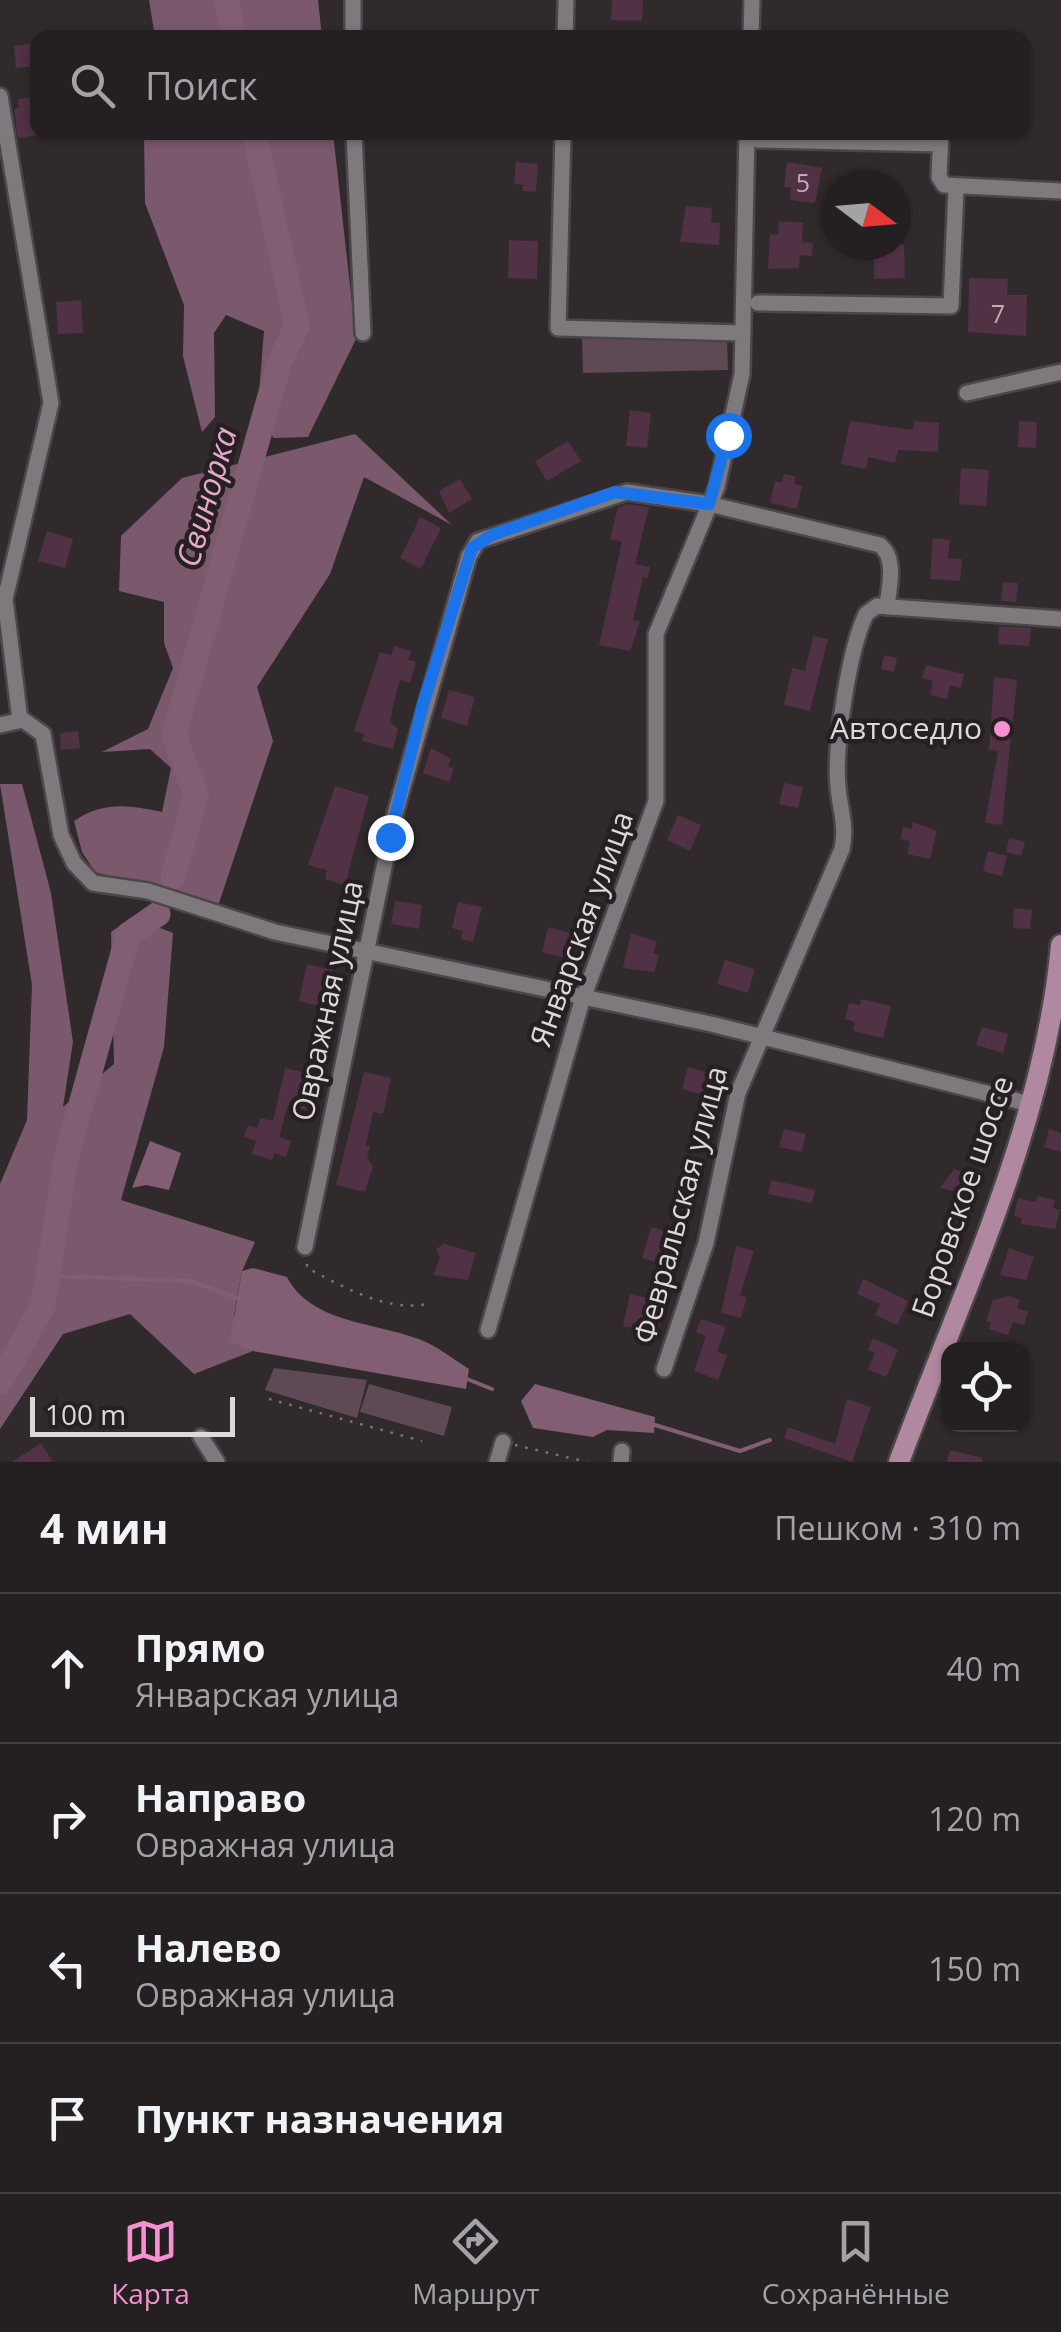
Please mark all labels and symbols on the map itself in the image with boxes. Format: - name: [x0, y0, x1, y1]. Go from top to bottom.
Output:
- house number: 5: [796, 165, 810, 199]
- north arrow: [821, 170, 911, 260]
- house number: 7: [991, 296, 1005, 330]
- route start: [706, 413, 752, 459]
- water label: Свинорка: [165, 422, 246, 571]
- place label: Автоседло: [830, 707, 982, 748]
- marker: Автоседло: [991, 718, 1013, 740]
- street label: Январская улица: [519, 805, 642, 1052]
- route end: [368, 815, 414, 861]
- street label: Овражная улица: [281, 877, 372, 1124]
- street label: Февральская улица: [623, 1061, 736, 1348]
- street label: Боровское шоссе: [901, 1070, 1022, 1323]
- scale bar: [30, 1392, 235, 1436]

